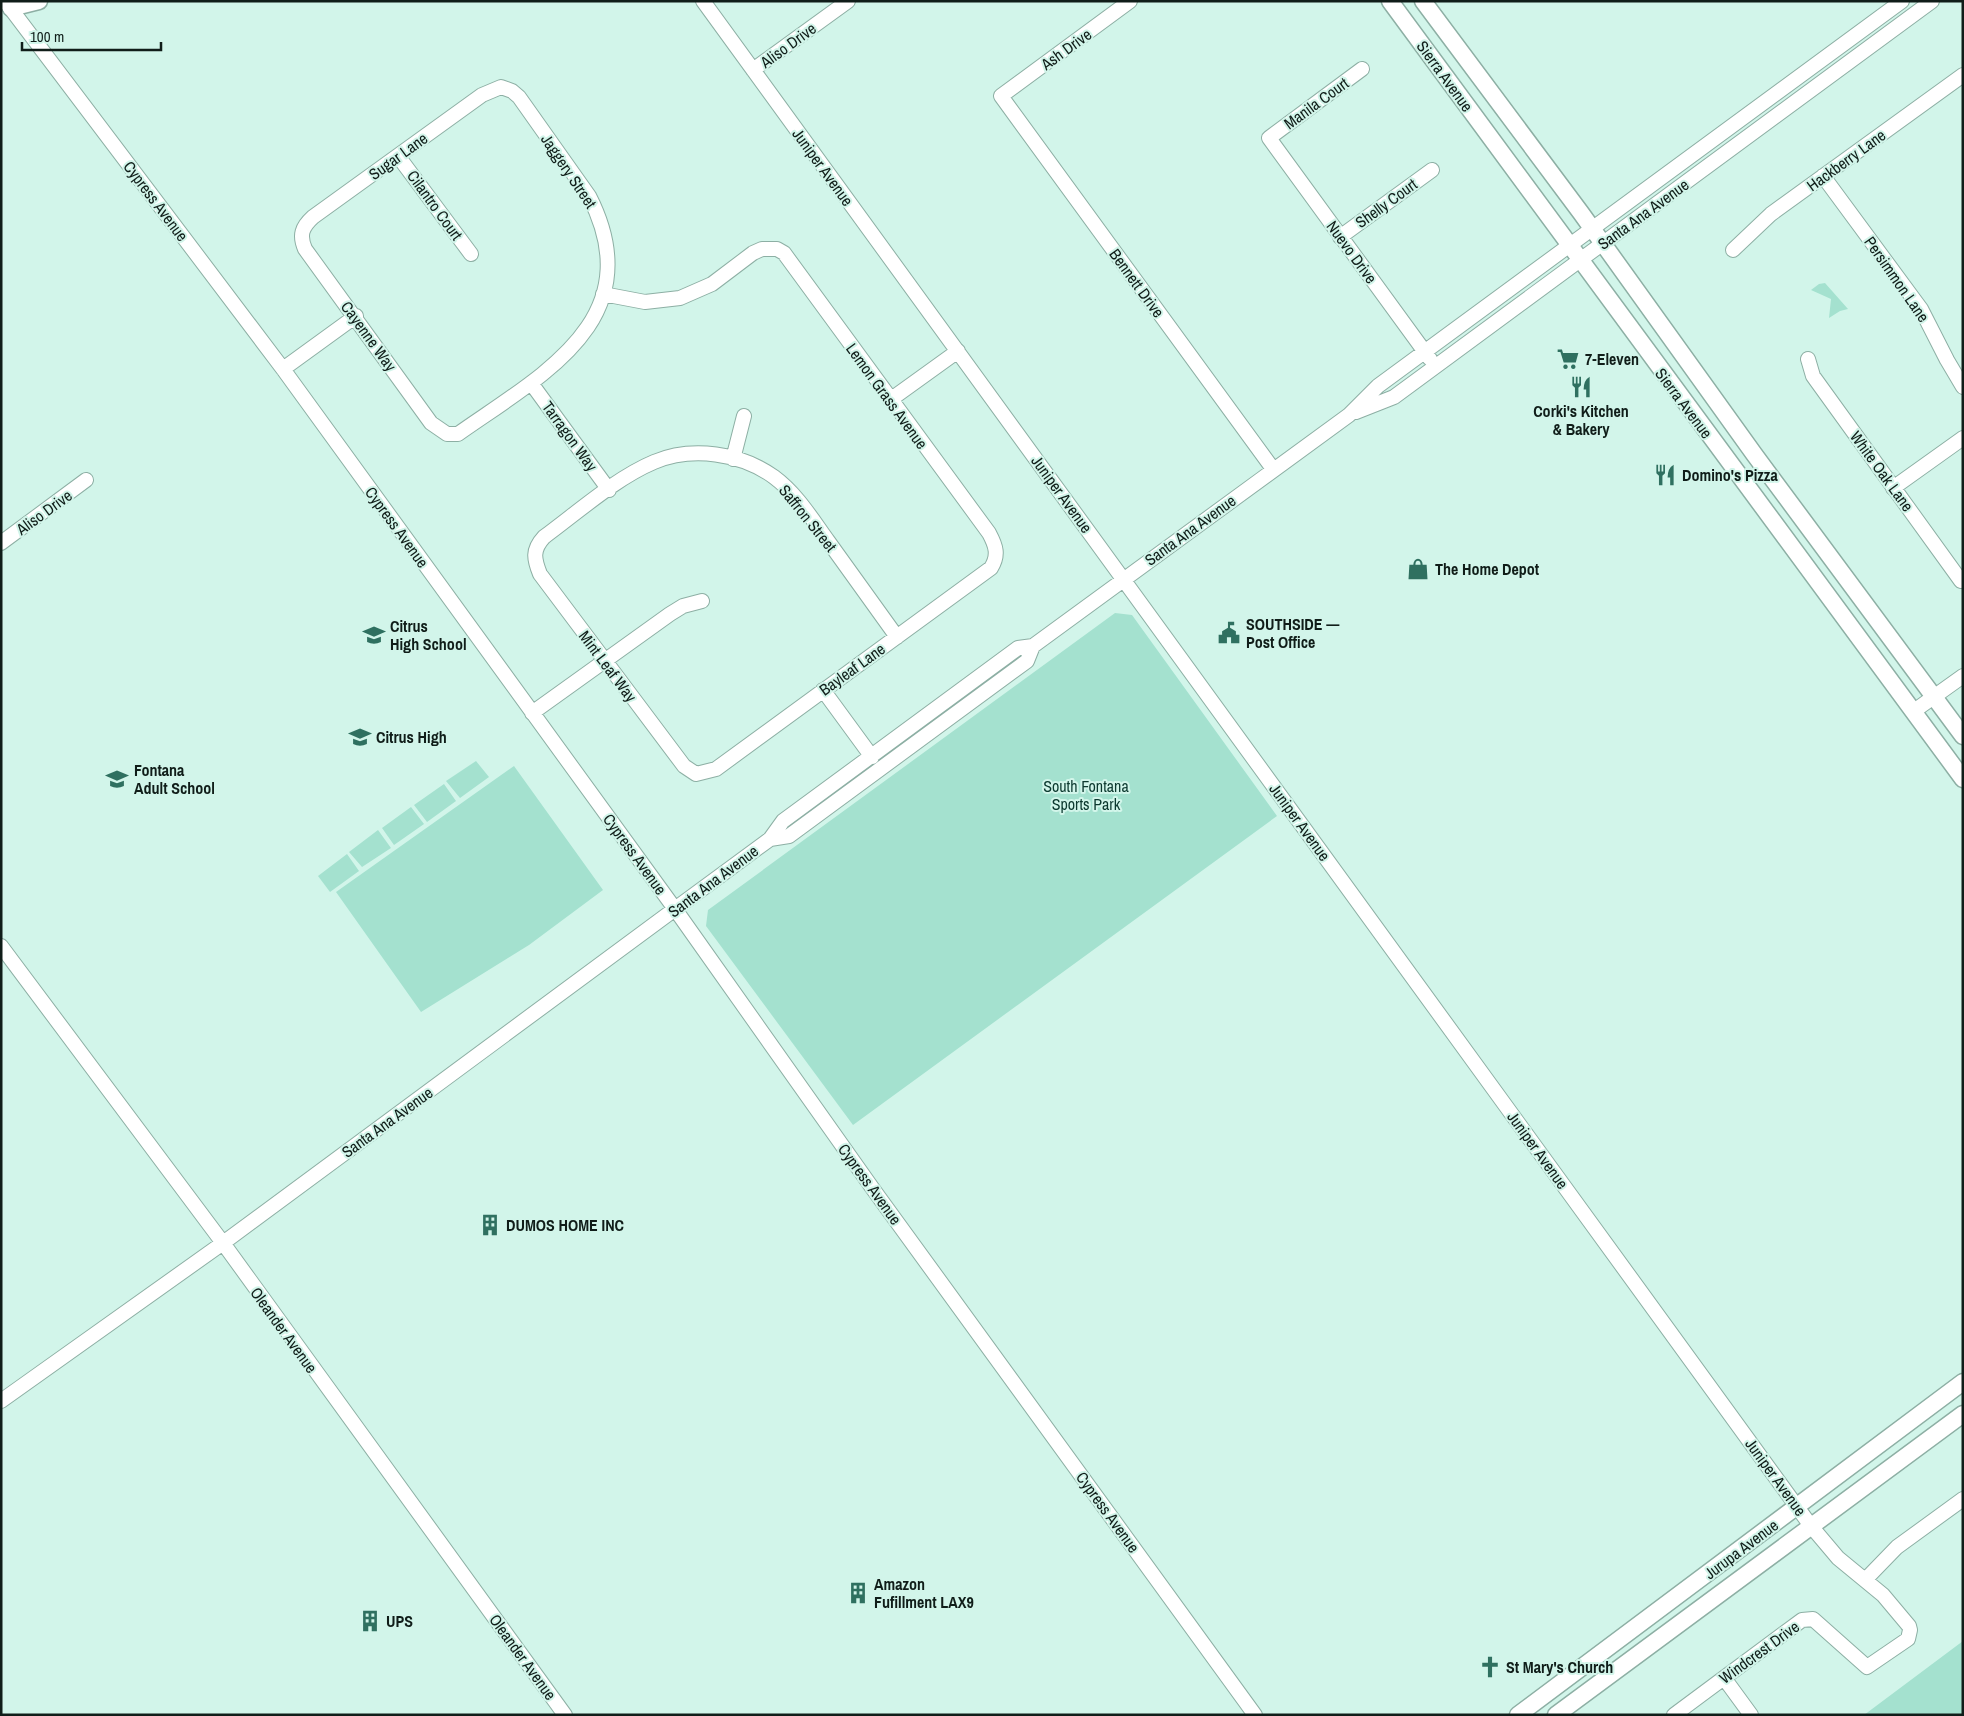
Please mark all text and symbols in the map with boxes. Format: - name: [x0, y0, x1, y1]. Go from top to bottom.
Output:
- street label: Aliso Drive: [755, 17, 820, 73]
- scale bar: [22, 20, 161, 52]
- street label: Ash Drive: [1035, 23, 1096, 75]
- text: 100 m: [30, 26, 64, 47]
- street label: Sierra Avenue: [1412, 36, 1478, 116]
- street label: Manila Court: [1279, 72, 1353, 134]
- street label: Juniper Avenue: [787, 124, 859, 210]
- street label: Hackberry Lane: [1802, 124, 1890, 196]
- street label: Sugar Lane: [364, 127, 432, 185]
- street label: Jaggery Street: [536, 129, 602, 213]
- street label: Cypress Avenue: [119, 156, 193, 246]
- street label: Cilantro Court: [402, 165, 468, 245]
- street label: Shelly Court: [1351, 173, 1422, 233]
- street label: Santa Ana Avenue: [1593, 173, 1693, 255]
- street label: Nuevo Drive: [1322, 216, 1382, 288]
- street label: Persimmon Lane: [1859, 232, 1935, 326]
- street label: Bennett Drive: [1105, 244, 1169, 322]
- street label: Cayenne Way: [336, 296, 402, 376]
- street label: Lemon Grass Avenue: [841, 339, 933, 453]
- supermarket icon: 7-Eleven: [1555, 346, 1581, 372]
- place label: 7-Eleven: [1585, 348, 1639, 370]
- street label: Sierra Avenue: [1650, 363, 1718, 443]
- restaurant icon: Corki's Kitchen & Bakery: [1568, 374, 1594, 400]
- street label: Tarragon Way: [537, 397, 603, 476]
- place label: Corki's Kitchen & Bakery: [1533, 400, 1629, 440]
- street label: White Oak Lane: [1845, 426, 1919, 516]
- street label: Juniper Avenue: [1026, 451, 1098, 537]
- restaurant icon: Domino's Pizza: [1652, 462, 1678, 488]
- place label: Domino's Pizza: [1682, 464, 1778, 486]
- street label: Saffron Street: [774, 480, 842, 557]
- street label: Cypress Avenue: [360, 482, 434, 572]
- street label: Aliso Drive: [11, 484, 76, 540]
- street label: Santa Ana Avenue: [1140, 489, 1240, 571]
- shop icon: The Home Depot: [1405, 556, 1431, 582]
- place label: The Home Depot: [1435, 558, 1540, 580]
- place label: SOUTHSIDE — Post Office: [1246, 613, 1340, 653]
- place label: Citrus High School: [390, 615, 467, 655]
- public building icon: SOUTHSIDE — Post Office: [1216, 620, 1242, 646]
- school or university icon: Citrus High School: [361, 622, 387, 648]
- street label: Mint Leaf Way: [574, 626, 642, 707]
- street label: Bayleaf Lane: [815, 638, 889, 700]
- school or university icon: Citrus High: [347, 724, 373, 750]
- place label: Citrus High: [376, 726, 447, 748]
- place label: Fontana Adult School: [134, 759, 215, 799]
- school or university icon: Fontana Adult School: [104, 766, 130, 792]
- park label: South Fontana Sports Park: [1043, 775, 1129, 815]
- street label: Juniper Avenue: [1264, 779, 1336, 865]
- street label: Cypress Avenue: [598, 809, 672, 899]
- street label: Santa Ana Avenue: [663, 840, 763, 922]
- street label: Santa Ana Avenue: [337, 1081, 437, 1163]
- street label: Juniper Avenue: [1502, 1107, 1574, 1193]
- street label: Cypress Avenue: [833, 1139, 907, 1229]
- building icon: DUMOS HOME INC: [477, 1212, 503, 1238]
- place label: DUMOS HOME INC: [506, 1214, 624, 1236]
- street label: Oleander Avenue: [245, 1283, 323, 1377]
- street label: Juniper Avenue: [1740, 1434, 1812, 1520]
- street label: Cypress Avenue: [1071, 1467, 1145, 1557]
- street label: Jurupa Avenue: [1700, 1514, 1782, 1584]
- place label: Amazon Fufillment LAX9: [874, 1573, 974, 1613]
- building icon: Amazon Fufillment LAX9: [845, 1580, 871, 1606]
- building icon: UPS: [357, 1608, 383, 1634]
- place label: UPS: [386, 1610, 413, 1632]
- street label: Oleander Avenue: [484, 1610, 562, 1704]
- street label: Windcrest Drive: [1714, 1615, 1804, 1689]
- church icon: St Mary's Church: [1477, 1654, 1503, 1680]
- place label: St Mary's Church: [1506, 1656, 1613, 1678]

